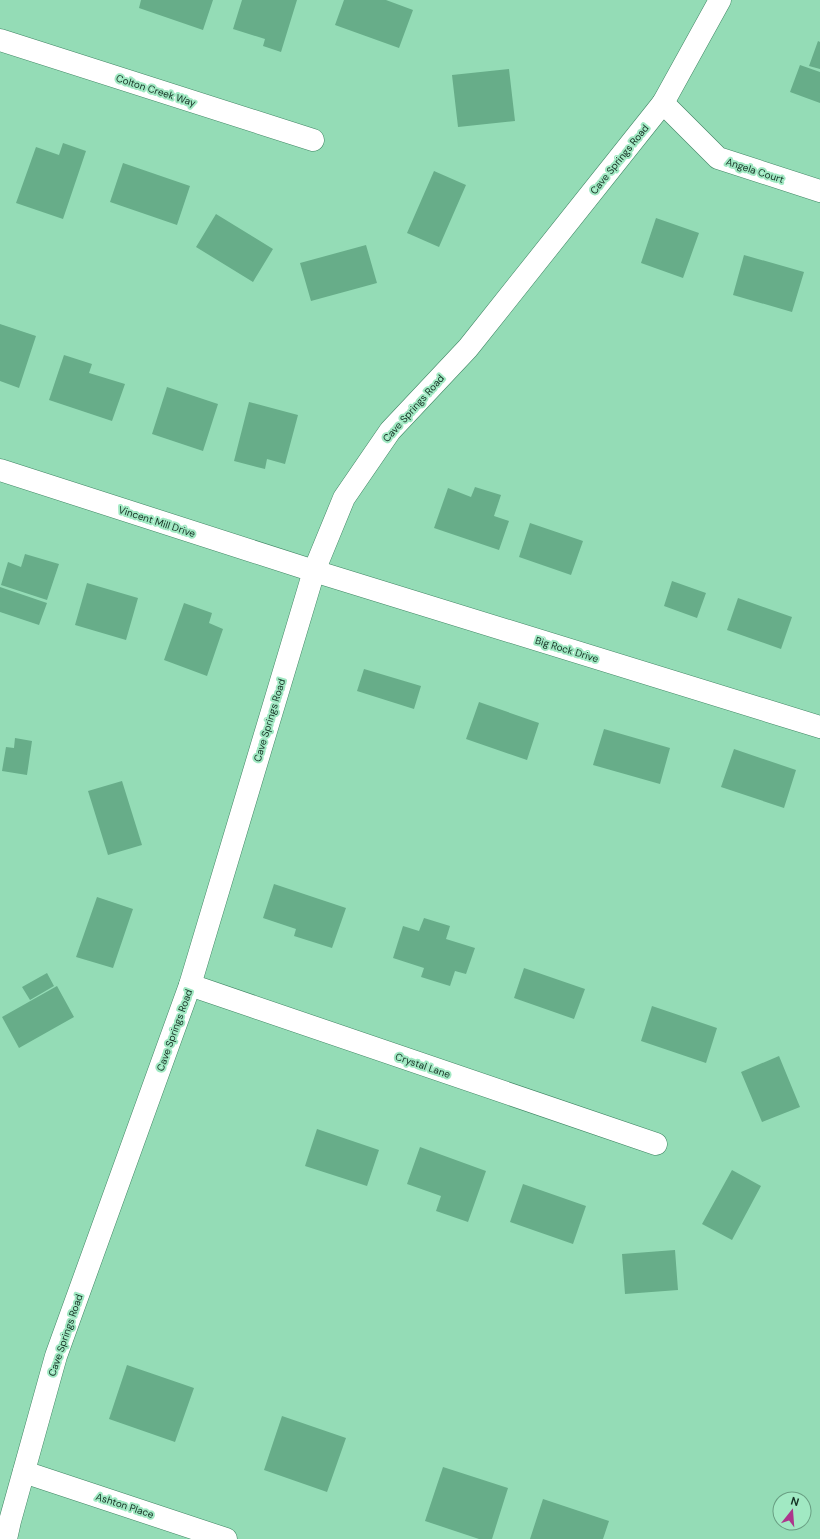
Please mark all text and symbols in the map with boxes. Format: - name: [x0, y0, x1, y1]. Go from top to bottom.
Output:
- street label: Colton Creek Way: [114, 71, 198, 110]
- street label: Cave Springs Road: [587, 122, 652, 197]
- street label: Angela Court: [724, 155, 786, 186]
- street label: Cave Springs Road: [380, 372, 447, 445]
- street label: Vincent Mill Drive: [117, 503, 197, 540]
- street label: Big Rock Drive: [534, 634, 600, 665]
- street label: Cave Springs Road: [251, 677, 288, 763]
- street label: Cave Springs Road: [154, 987, 195, 1073]
- street label: Crystal Lane: [394, 1050, 452, 1081]
- street label: Cave Springs Road: [45, 1292, 86, 1378]
- street label: Ashton Place: [94, 1490, 156, 1521]
- north arrow: [772, 1491, 812, 1531]
- text: N: [789, 1494, 801, 1509]

